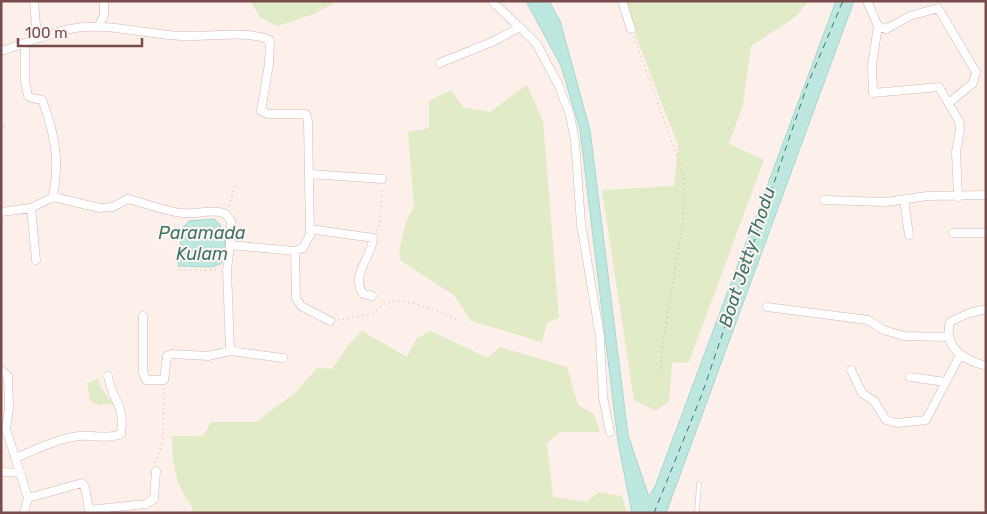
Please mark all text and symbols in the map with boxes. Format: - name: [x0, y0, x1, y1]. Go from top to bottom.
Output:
- scale bar: [18, 15, 141, 47]
- text: 100 m: [25, 24, 67, 42]
- water label: Boat Jetty Thodu: [714, 184, 780, 330]
- water label: Paramada Kulam: [158, 222, 246, 265]

